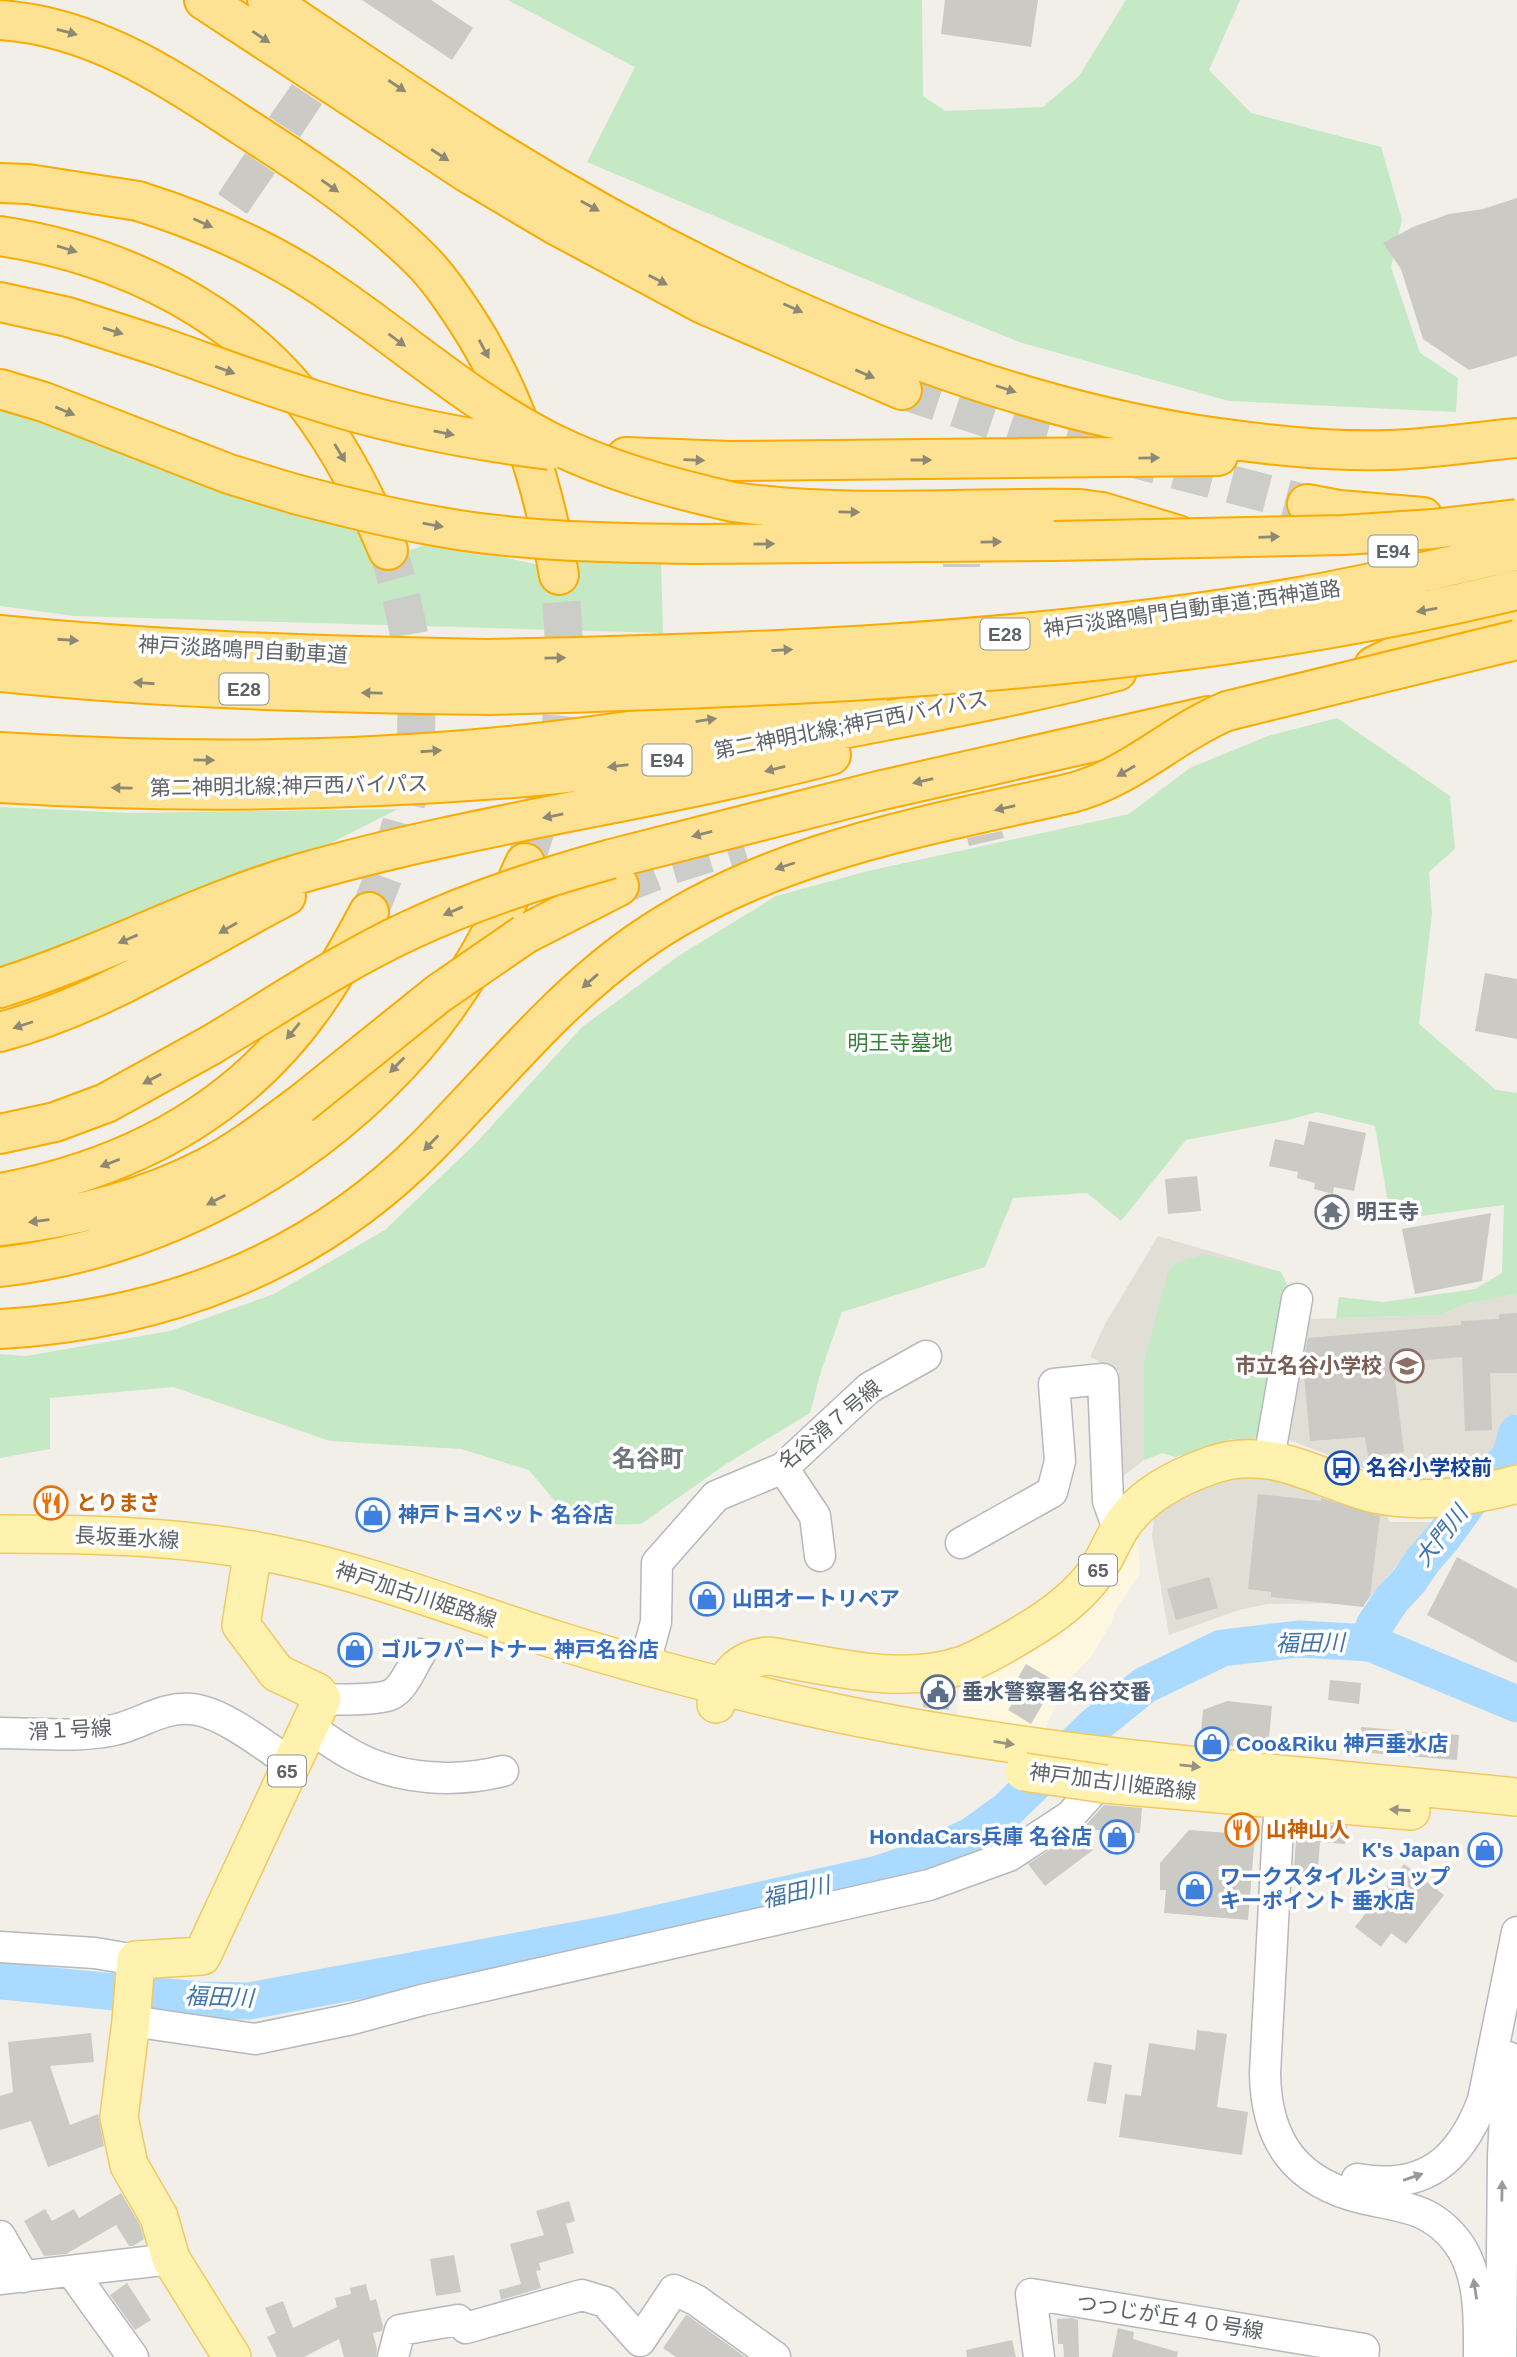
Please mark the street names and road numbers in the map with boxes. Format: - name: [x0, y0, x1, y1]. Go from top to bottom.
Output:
- road number: E94: [1368, 536, 1418, 566]
- street label: 神戸淡路鳴門自動車道;西神道路: [1042, 576, 1342, 641]
- road number: E28: [981, 618, 1030, 650]
- street label: 神戸淡路鳴門自動車道: [138, 633, 348, 666]
- road number: E28: [219, 674, 268, 704]
- street label: 第二神明北線;神戸西バイパス: [712, 687, 990, 762]
- road number: E94: [642, 744, 692, 776]
- street label: 第二神明北線;神戸西バイパス: [150, 772, 428, 799]
- street label: 名谷滑７号線: [774, 1375, 885, 1474]
- street label: 長坂垂水線: [74, 1523, 180, 1552]
- road number: 65: [1079, 1554, 1117, 1586]
- street label: 神戸加古川姫路線: [333, 1558, 500, 1631]
- street label: 滑１号線: [27, 1716, 113, 1743]
- road number: 65: [268, 1756, 306, 1786]
- street label: 神戸加古川姫路線: [1028, 1760, 1198, 1803]
- street label: つつじが丘４０号線: [1075, 2290, 1265, 2343]

